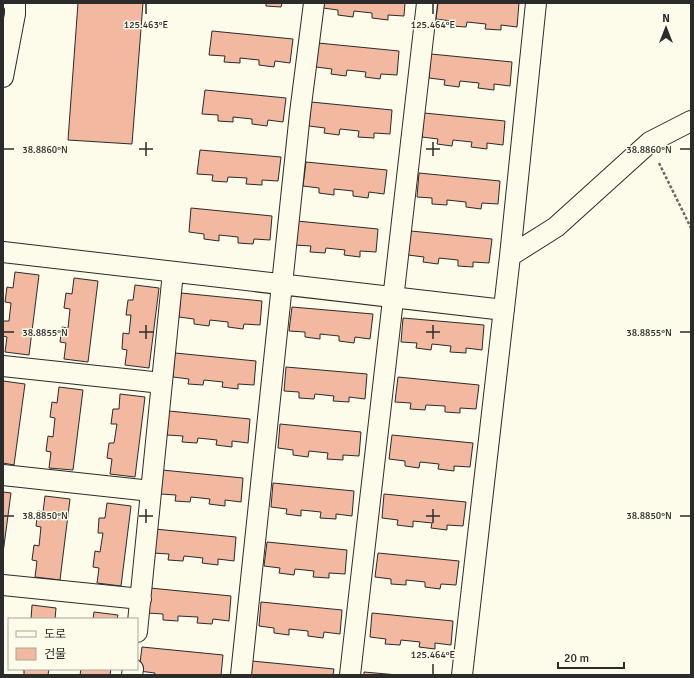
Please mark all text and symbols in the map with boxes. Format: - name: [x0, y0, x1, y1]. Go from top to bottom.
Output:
- north arrow: [646, 8, 686, 48]
- text: N: [662, 12, 670, 25]
- text: 125.463°E: [124, 19, 169, 31]
- text: 125.464°E: [411, 19, 456, 31]
- text: 38.8860°N: [22, 144, 68, 156]
- text: 38.8860°N: [626, 144, 672, 156]
- text: 38.8855°N: [22, 327, 68, 339]
- text: 38.8855°N: [626, 327, 672, 339]
- text: 38.8850°N: [22, 510, 68, 522]
- text: 38.8850°N: [626, 510, 672, 522]
- legend: [8, 618, 138, 670]
- text: 도로: [44, 627, 66, 642]
- scale bar: [558, 644, 624, 670]
- text: 건물: [44, 647, 66, 662]
- text: 125.464°E: [411, 649, 456, 661]
- text: 20 m: [564, 651, 589, 666]

